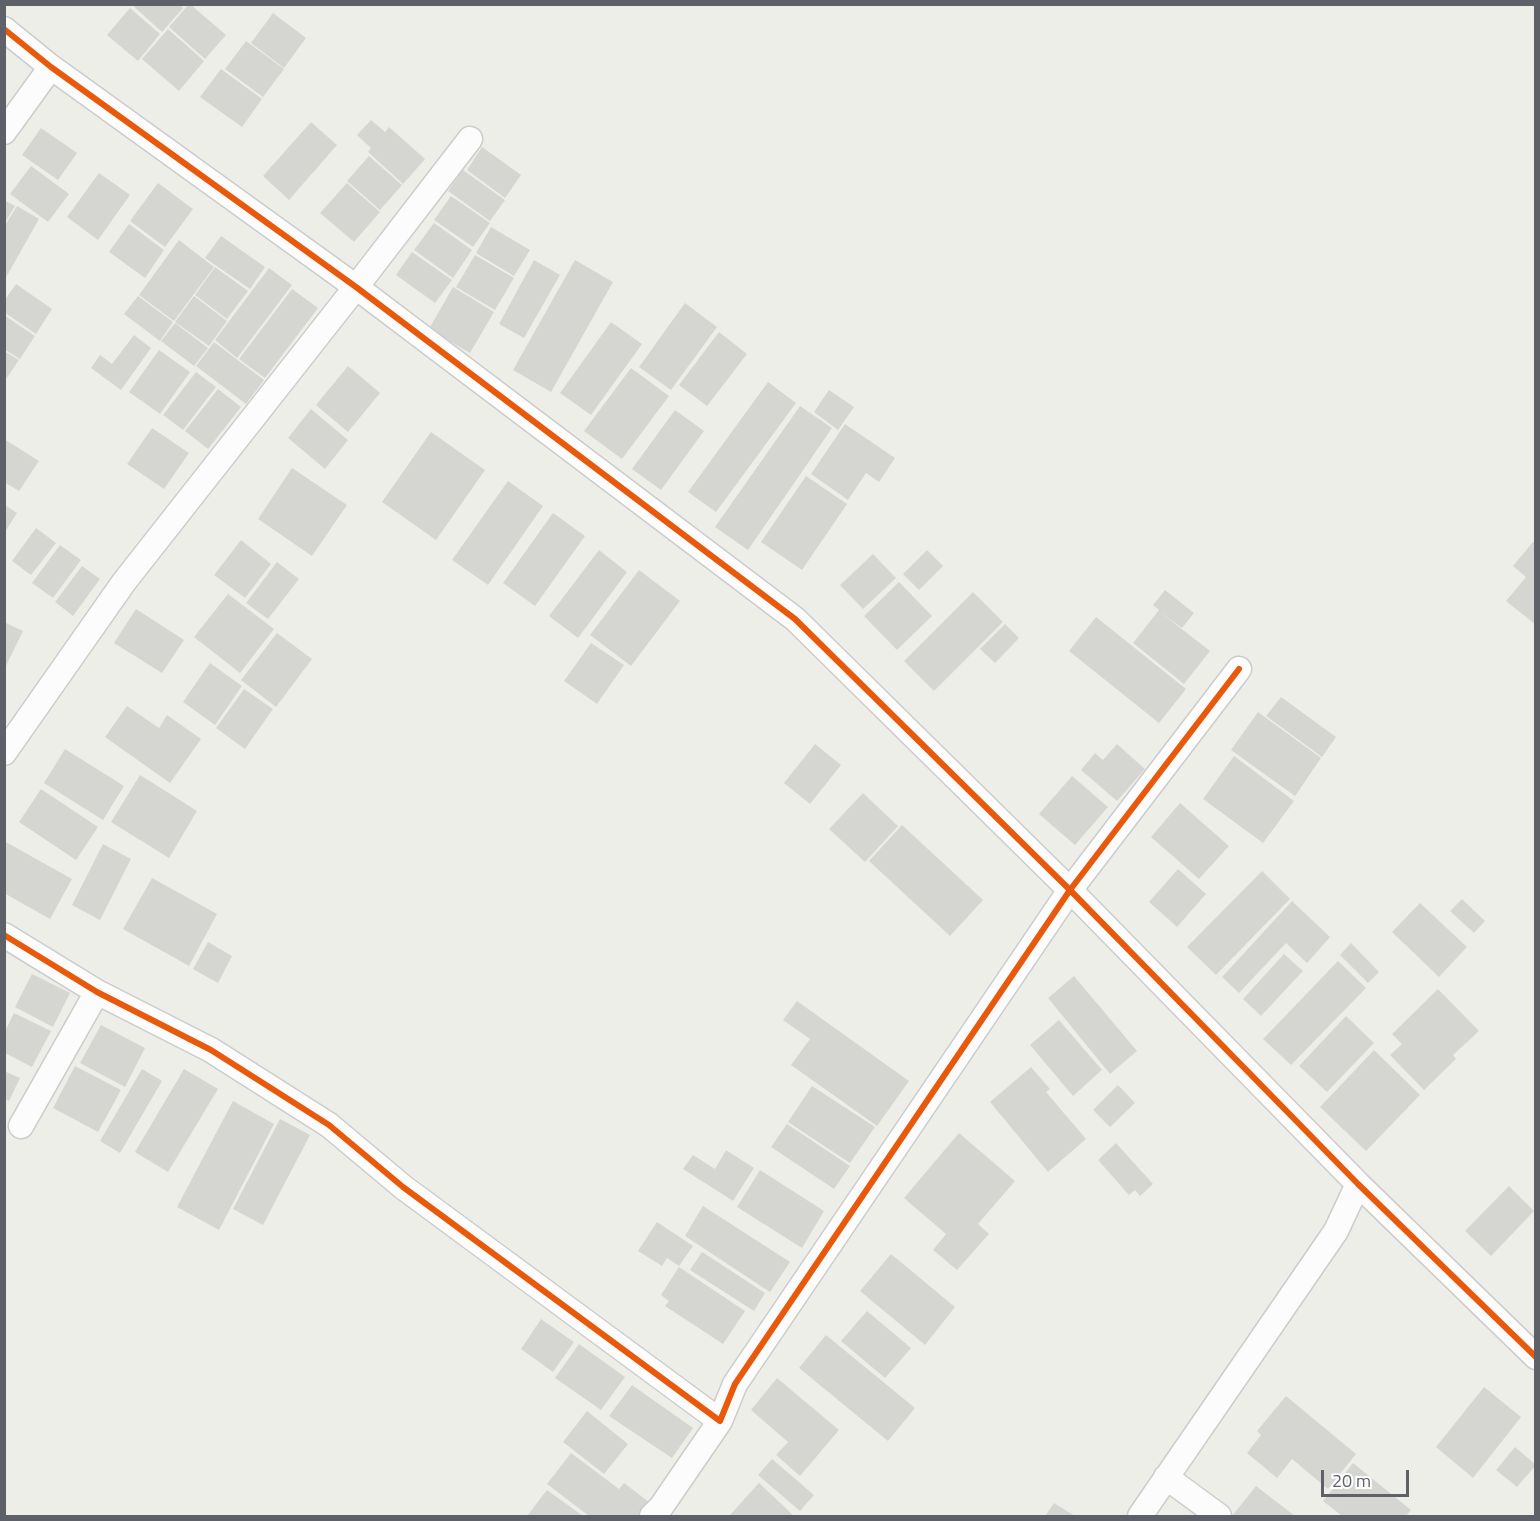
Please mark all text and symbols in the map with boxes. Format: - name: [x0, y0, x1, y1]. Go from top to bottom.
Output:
- scale bar: [1324, 1458, 1412, 1496]
- text: 20 m: [1332, 1467, 1371, 1494]

